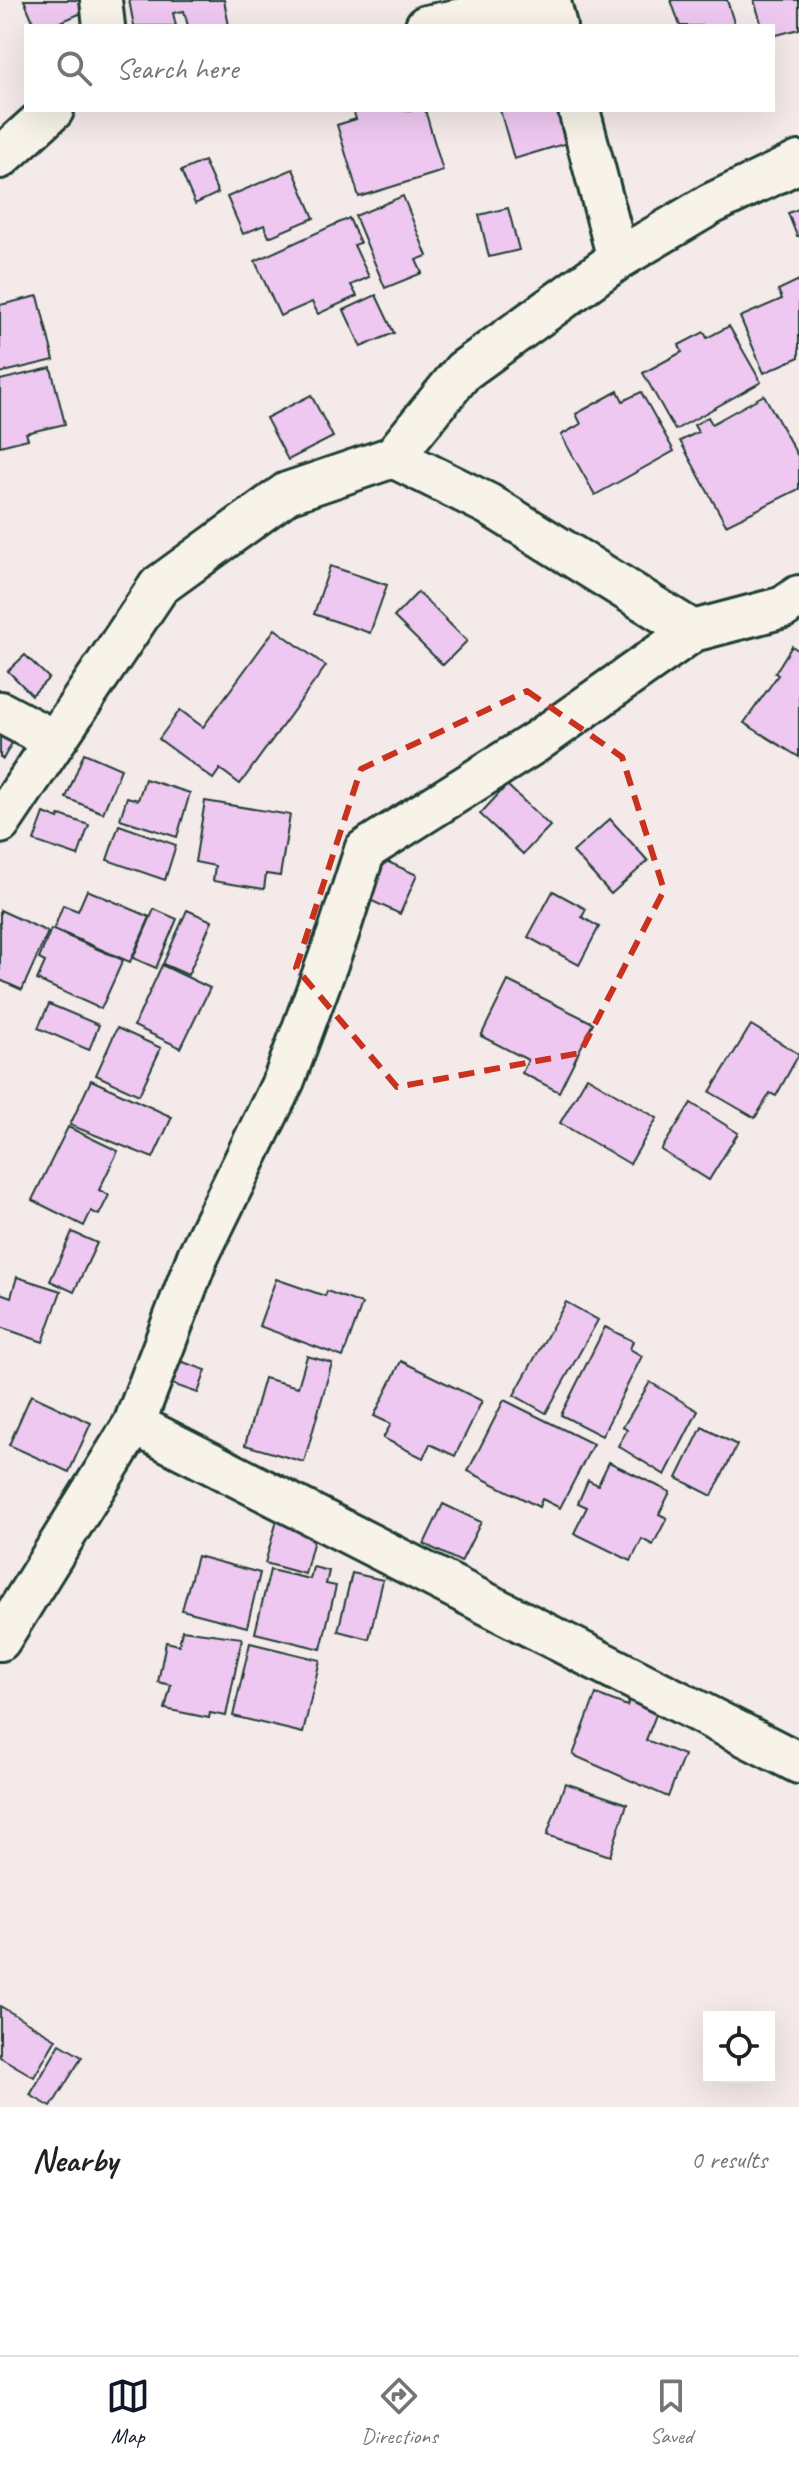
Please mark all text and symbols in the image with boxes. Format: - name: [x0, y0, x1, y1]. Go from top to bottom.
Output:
- search box: [24, 24, 775, 112]
- icon: search: [52, 46, 96, 90]
- text: Search here: [116, 49, 238, 87]
- map controls: [703, 2011, 775, 2083]
- button: locate: [703, 2011, 775, 2083]
- text: Nearby: [32, 2138, 118, 2181]
- text: 0 results: [691, 2143, 767, 2176]
- tab: Map: [106, 2374, 150, 2450]
- tab: Directions: [361, 2374, 438, 2450]
- tab: Saved: [649, 2374, 693, 2450]

